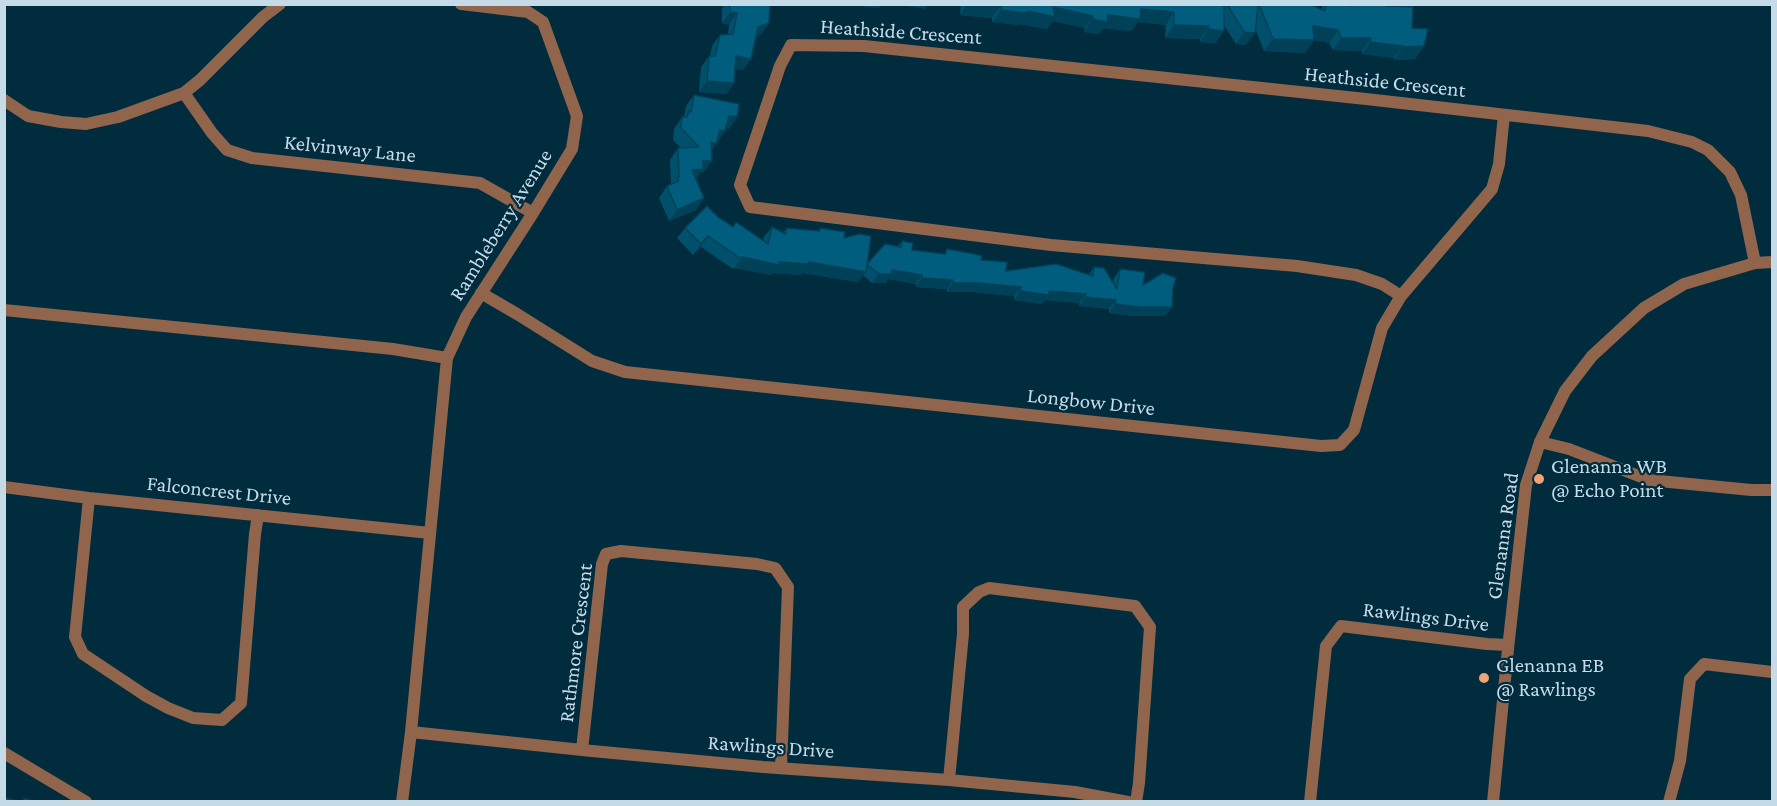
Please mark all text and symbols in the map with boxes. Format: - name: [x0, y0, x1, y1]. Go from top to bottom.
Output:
- street label: Heathside Crescent: [819, 14, 983, 50]
- street label: Heathside Crescent: [1303, 61, 1467, 103]
- street label: Kelvinway Lane: [283, 130, 417, 168]
- street label: Rambleberry Avenue: [444, 145, 558, 305]
- street label: Longbow Drive: [1026, 383, 1156, 421]
- place label: Glenanna WB @ Echo Point: [1551, 454, 1667, 504]
- street label: Falconcrest Drive: [145, 471, 293, 511]
- street label: Glenanna Road: [1482, 471, 1524, 601]
- marker: Glenanna WB @ Echo Point: [1532, 472, 1546, 486]
- street label: Rathmore Crescent: [554, 562, 598, 724]
- street label: Rawlings Drive: [1362, 597, 1490, 637]
- place label: Glenanna EB @ Rawlings: [1496, 653, 1604, 703]
- marker: Glenanna EB @ Rawlings: [1477, 671, 1491, 685]
- street label: Rawlings Drive: [707, 730, 835, 764]

